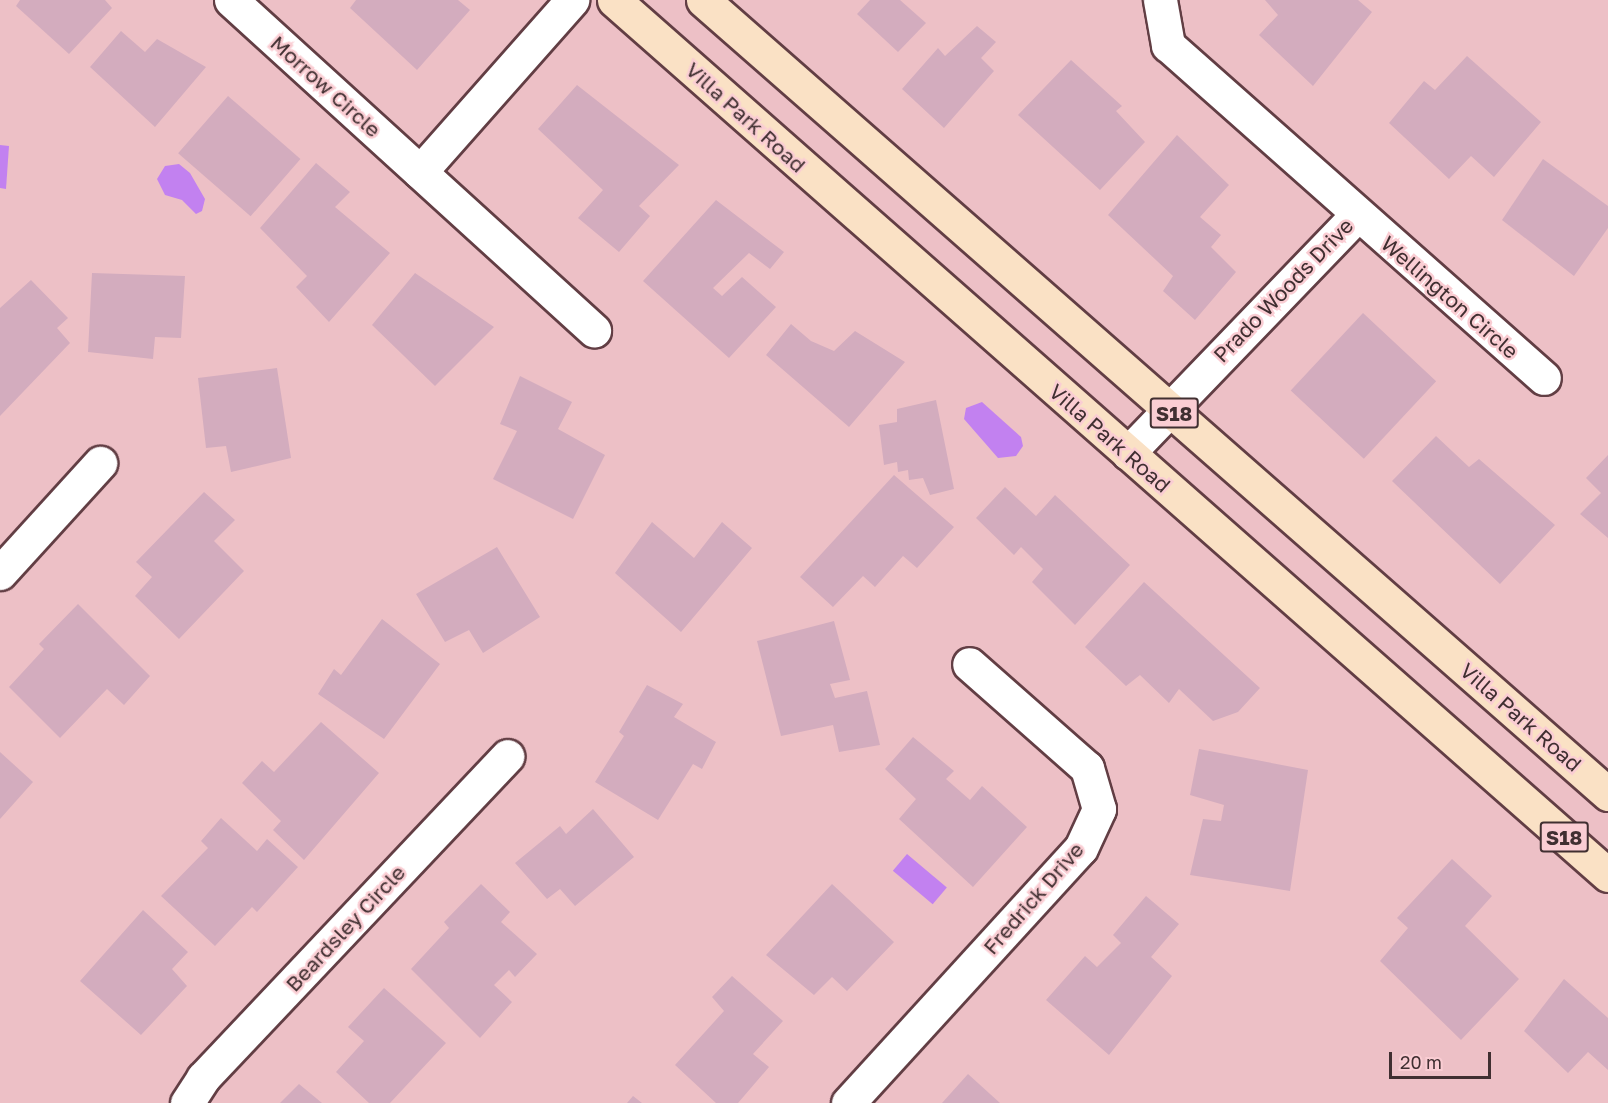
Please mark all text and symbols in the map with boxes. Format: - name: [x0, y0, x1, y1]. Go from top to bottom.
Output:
- street label: Morrow Circle: [266, 30, 386, 142]
- street label: Villa Park Road: [681, 57, 811, 177]
- street label: Prado Woods Drive: [1208, 213, 1358, 367]
- street label: Wellington Circle: [1376, 231, 1524, 363]
- street label: Villa Park Road: [1044, 378, 1176, 498]
- road number: S18: [1148, 396, 1200, 430]
- street label: Villa Park Road: [1455, 657, 1587, 777]
- road number: S18: [1538, 820, 1590, 854]
- street label: Fredrick Drive: [978, 837, 1088, 959]
- street label: Beardsley Circle: [280, 860, 410, 996]
- scale bar: [1392, 1040, 1494, 1078]
- text: 20 m: [1400, 1051, 1442, 1073]

